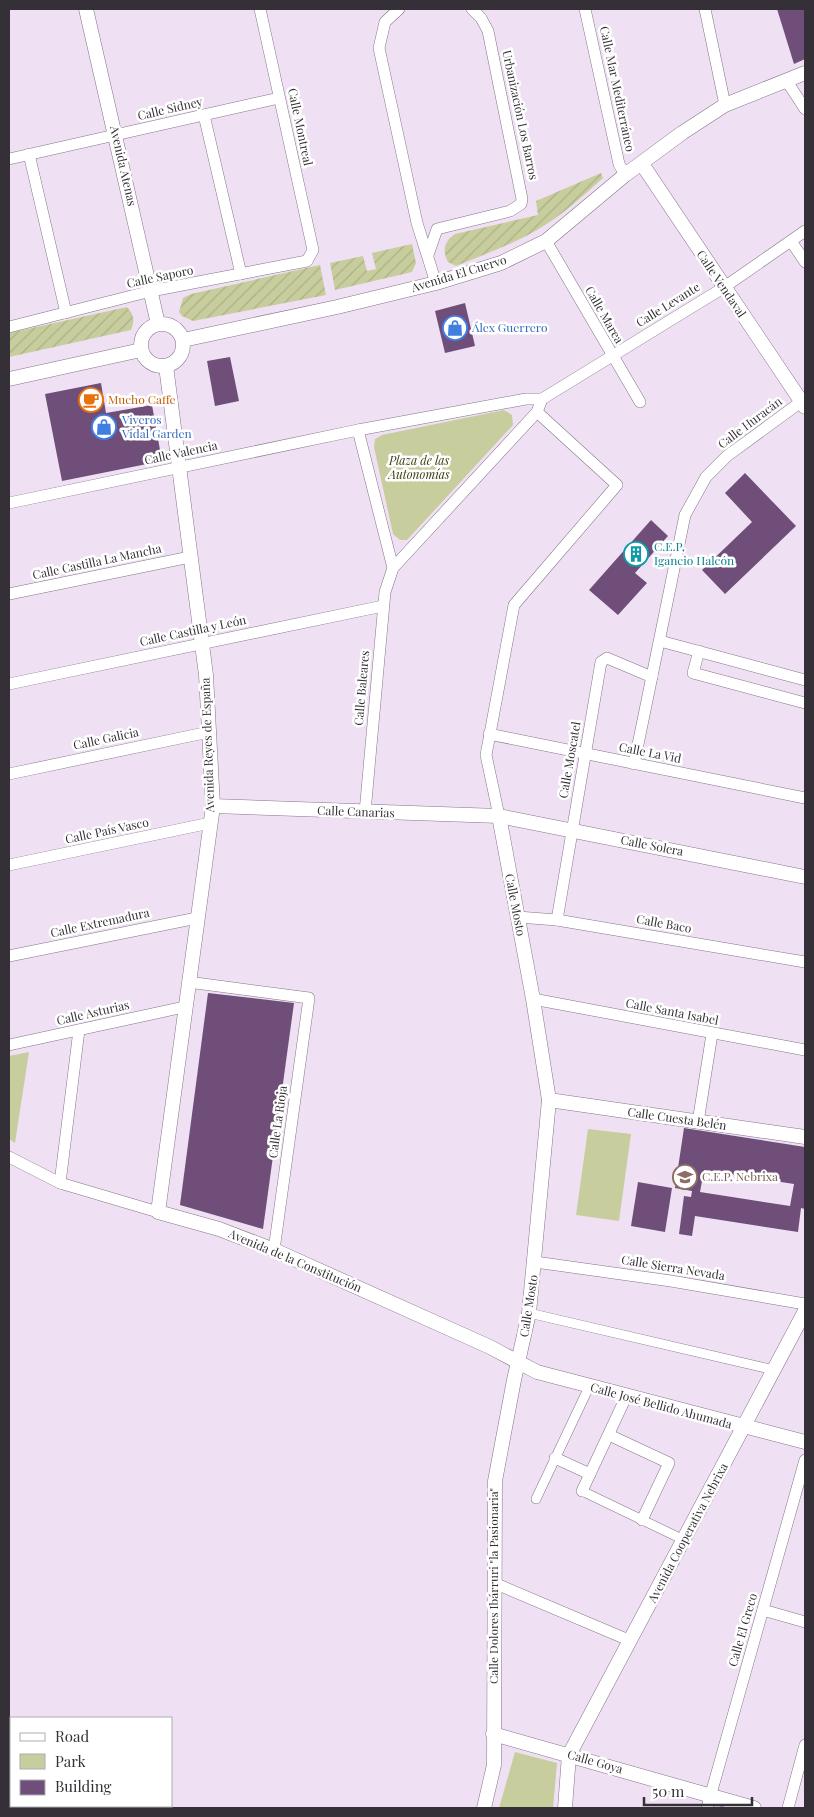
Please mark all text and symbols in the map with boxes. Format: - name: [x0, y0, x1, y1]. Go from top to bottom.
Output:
- street label: Calle Mar Mediterráneo: [597, 24, 639, 153]
- street label: Urbanización Los Barros: [499, 49, 543, 181]
- street label: Calle Montreal: [285, 87, 317, 168]
- street label: Calle Sidney: [136, 93, 204, 123]
- street label: Avenida Atenas: [107, 123, 141, 207]
- street label: Calle Vendaval: [693, 247, 751, 321]
- street label: Avenida El Cuervo: [408, 251, 509, 295]
- street label: Calle Saporo: [125, 261, 195, 291]
- street label: Calle Levante: [633, 278, 702, 330]
- street label: Calle Marea: [582, 283, 628, 346]
- shop icon: Álex Guerrero: [442, 315, 468, 341]
- place label: Álex Guerrero: [471, 319, 548, 335]
- cafe icon: Mucho Caffe: [78, 387, 104, 413]
- place label: Mucho Caffe: [108, 391, 176, 407]
- street label: Calle Huracán: [714, 393, 785, 452]
- place label: Viveros Vidal Garden: [121, 411, 192, 441]
- shop icon: Viveros Vidal Garden: [91, 414, 117, 440]
- street label: Calle Valencia: [143, 436, 219, 468]
- park label: Plaza de las Autonomías: [386, 452, 450, 482]
- place label: C.E.P. Igancio Halcón: [654, 538, 734, 568]
- street label: Calle Castilla La Mancha: [31, 540, 163, 583]
- building icon: C.E.P. Igancio Halcón: [623, 541, 649, 567]
- street label: Calle Castilla y León: [138, 611, 247, 649]
- street label: Calle Baleares: [350, 650, 372, 726]
- street label: Avenida Reyes de España: [197, 677, 217, 814]
- street label: Calle Moscatel: [554, 720, 584, 800]
- street label: Calle Galicia: [72, 723, 140, 753]
- street label: Calle La Vid: [618, 738, 683, 766]
- street label: Calle Canarias: [317, 802, 395, 820]
- street label: Calle País Vasco: [64, 813, 150, 847]
- street label: Calle Solera: [619, 831, 685, 859]
- street label: Calle Mosto: [502, 872, 530, 938]
- street label: Calle Extremadura: [49, 904, 151, 940]
- street label: Calle Baco: [635, 910, 693, 936]
- street label: Calle Santa Isabel: [624, 994, 721, 1028]
- street label: Calle Asturias: [55, 996, 131, 1028]
- street label: Calle La Rioja: [264, 1085, 290, 1159]
- street label: Calle Cuesta Belén: [627, 1103, 728, 1133]
- school or university icon: C.E.P. Nebrixa: [672, 1164, 698, 1190]
- place label: C.E.P. Nebrixa: [702, 1168, 778, 1184]
- street label: Avenida de la Constitución: [225, 1224, 364, 1295]
- street label: Calle Sierra Nevada: [620, 1251, 726, 1283]
- street label: Calle Mosto: [515, 1273, 541, 1338]
- street label: Calle José Bellido Ahumada: [589, 1378, 734, 1432]
- street label: Avenida Cooperativa Nebrixa: [643, 1460, 731, 1606]
- street label: Calle Dolores Ibárruri "la Pasionaria": [485, 1488, 501, 1684]
- street label: Calle El Greco: [724, 1591, 760, 1668]
- legend: [10, 1717, 172, 1807]
- text: Road: [55, 1726, 89, 1746]
- street label: Calle Goya: [566, 1746, 625, 1777]
- text: Park: [55, 1751, 87, 1771]
- scale bar: [644, 1774, 752, 1806]
- text: Building: [55, 1776, 112, 1796]
- text: 50 m: [652, 1781, 685, 1801]

